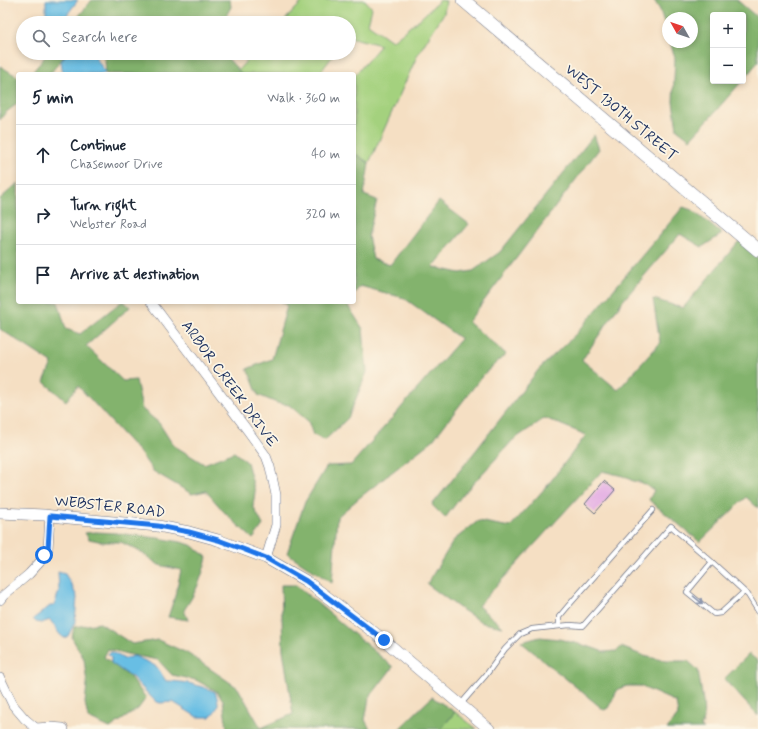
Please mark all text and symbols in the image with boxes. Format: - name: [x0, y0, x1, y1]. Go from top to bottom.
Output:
- north arrow: [662, 12, 698, 48]
- map controls: [710, 12, 746, 84]
- button: +: [710, 12, 746, 48]
- search box: [16, 16, 356, 60]
- icon: search: [30, 27, 52, 49]
- text: Search here: [62, 28, 138, 48]
- button: −: [710, 48, 746, 84]
- street label: WEST 130TH STREET: [560, 60, 682, 166]
- text: 5 min: [32, 87, 74, 109]
- text: Walk · 360 m: [267, 90, 340, 107]
- text: Continue: [70, 136, 126, 156]
- icon: ahead: [32, 144, 54, 166]
- text: 40 m: [311, 146, 340, 163]
- text: Chasemoor Drive: [70, 156, 163, 173]
- text: Turn right: [70, 196, 137, 216]
- icon: right: [32, 204, 54, 226]
- text: 320 m: [306, 206, 340, 223]
- text: Webster Road: [70, 216, 147, 233]
- icon: arrive: [32, 264, 54, 286]
- text: Arrive at destination: [70, 265, 199, 285]
- street label: ARBOR CREEK DRIVE: [176, 317, 282, 452]
- street label: WEBSTER ROAD: [54, 491, 166, 523]
- route start: [35, 546, 53, 564]
- one-way arrow: [692, 596, 703, 605]
- route end: [375, 631, 393, 649]

